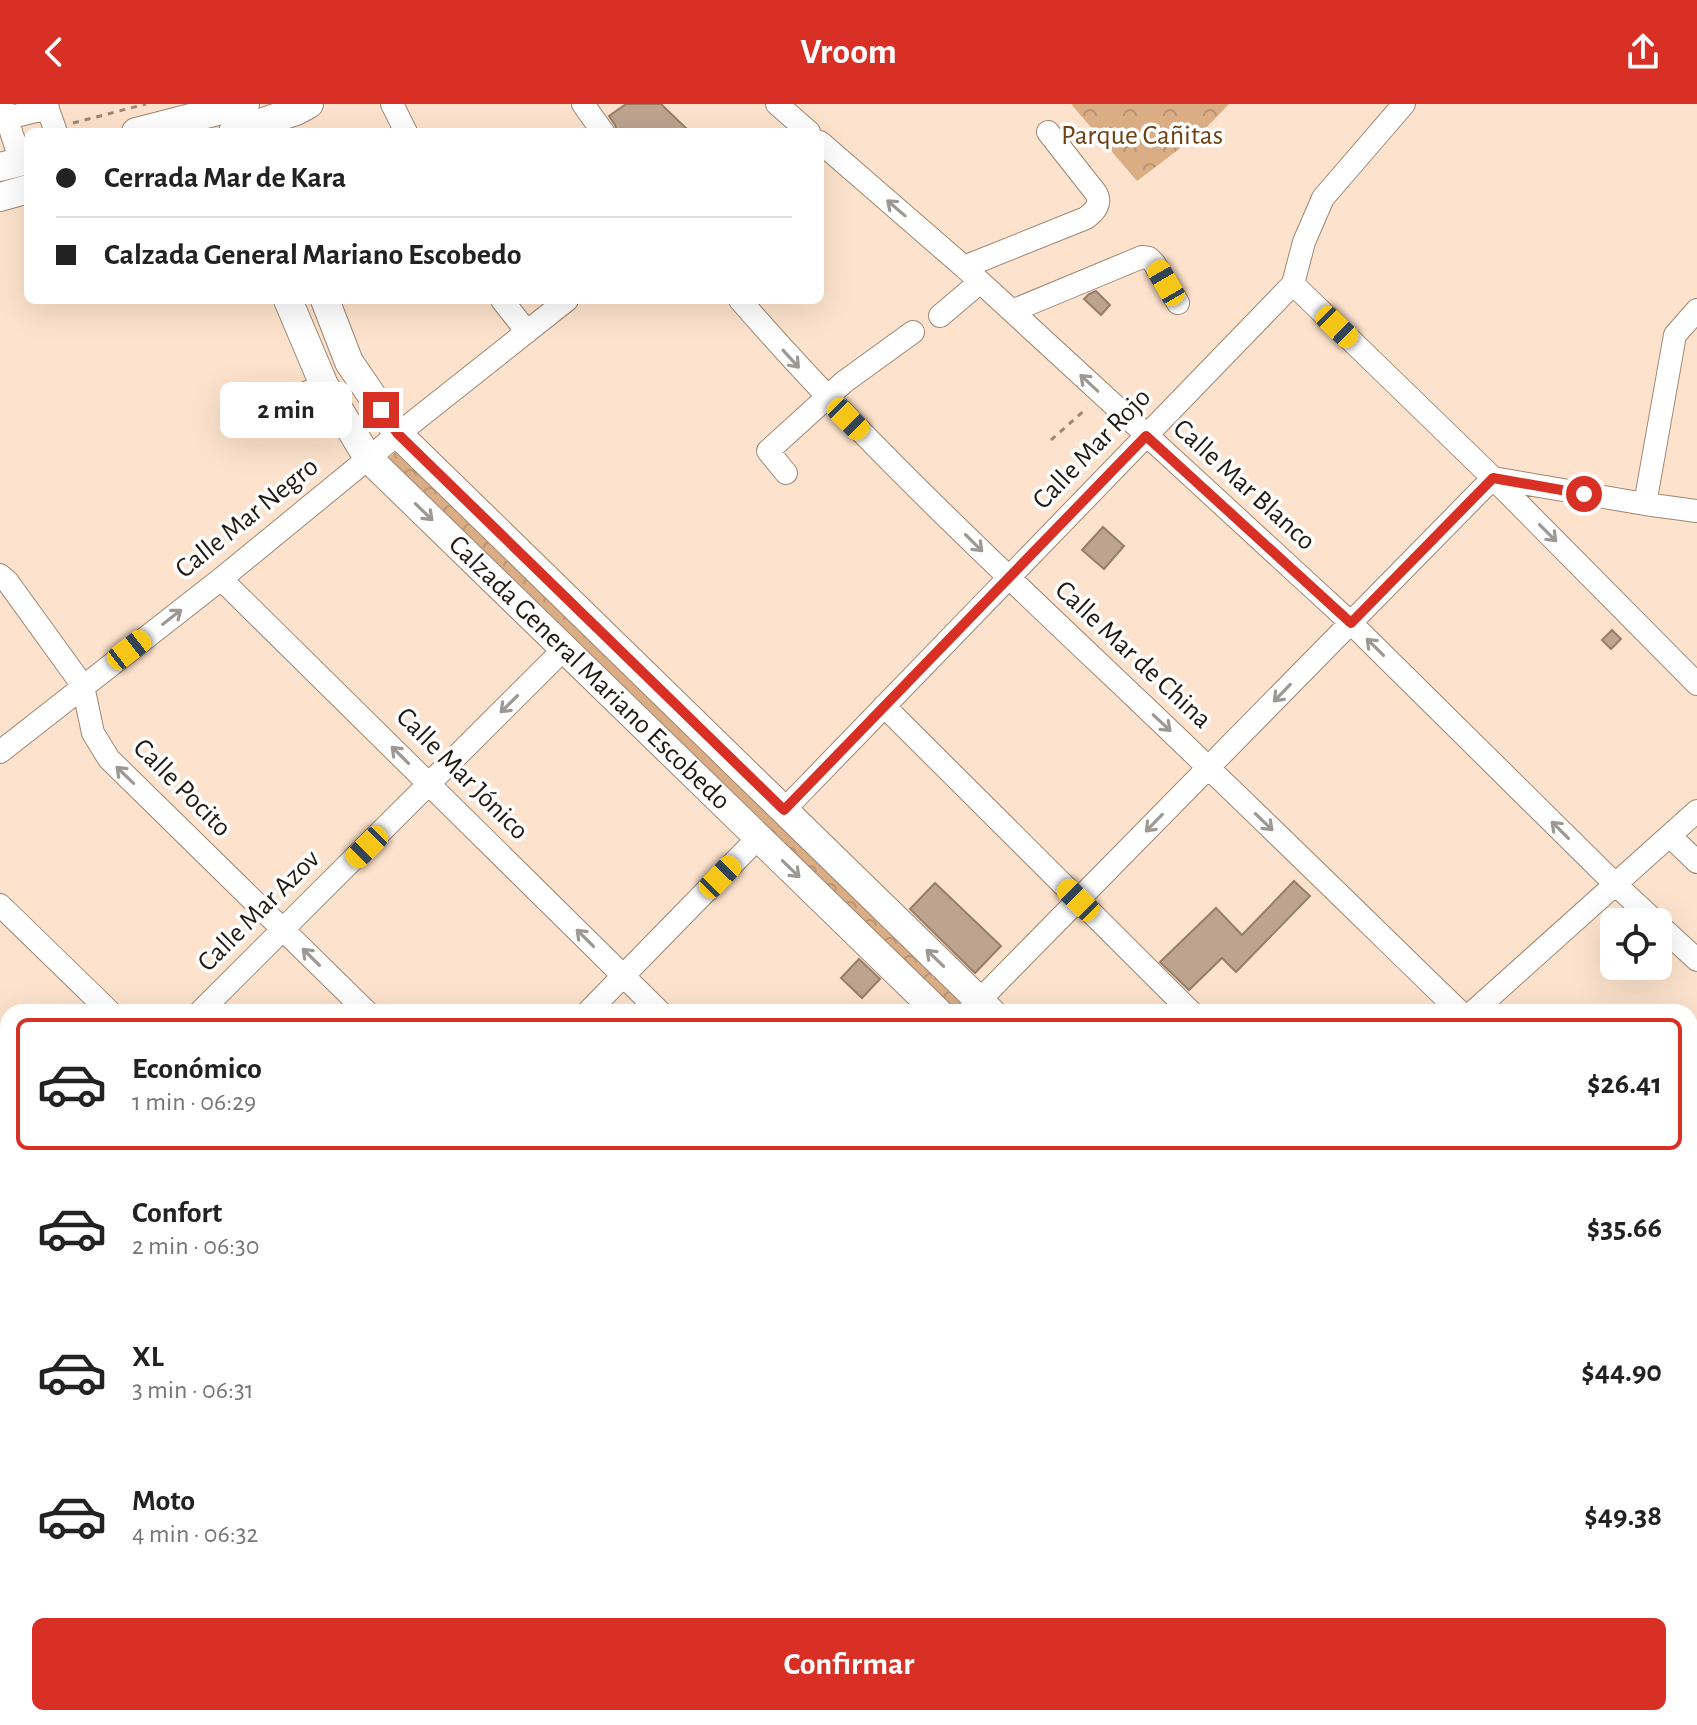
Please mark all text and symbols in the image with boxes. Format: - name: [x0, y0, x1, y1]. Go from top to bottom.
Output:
- icon: back: [32, 30, 76, 74]
- icon: share: [1621, 30, 1665, 74]
- text: Vroom: [800, 34, 897, 70]
- park label: Parque Cañitas: [1061, 122, 1223, 150]
- text: Cerrada Mar de Kara: [104, 163, 346, 193]
- one-way arrow: [887, 199, 907, 217]
- text: Calzada General Mariano Escobedo: [104, 240, 522, 270]
- car: [1144, 256, 1188, 310]
- car: [1311, 302, 1363, 352]
- one-way arrow: [782, 348, 800, 368]
- one-way arrow: [1079, 373, 1099, 392]
- callout: 2 min: [221, 382, 353, 438]
- street label: Calle Mar Rojo: [1028, 383, 1156, 515]
- route end: [363, 392, 399, 428]
- car: [823, 394, 873, 444]
- text: 2 min: [257, 397, 315, 423]
- street label: Calle Mar Blanco: [1168, 414, 1320, 556]
- street label: Calle Mar Negro: [170, 452, 324, 584]
- route start: [1566, 476, 1602, 512]
- one-way arrow: [414, 502, 433, 521]
- one-way arrow: [1538, 523, 1557, 542]
- street label: Calzada General Mariano Escobedo: [443, 530, 735, 816]
- one-way arrow: [964, 533, 983, 552]
- street label: Calle Mar de China: [1049, 576, 1217, 734]
- one-way arrow: [161, 609, 182, 626]
- car: [103, 626, 155, 674]
- one-way arrow: [1366, 637, 1385, 657]
- one-way arrow: [1272, 683, 1291, 703]
- one-way arrow: [500, 694, 519, 713]
- street label: Calle Mar Jónico: [390, 702, 534, 846]
- one-way arrow: [1152, 714, 1172, 733]
- street label: Calle Pocito: [128, 734, 236, 842]
- one-way arrow: [391, 746, 410, 765]
- one-way arrow: [116, 766, 135, 785]
- one-way arrow: [1254, 812, 1273, 831]
- one-way arrow: [1145, 813, 1164, 832]
- one-way arrow: [1551, 821, 1570, 840]
- car: [342, 822, 392, 872]
- street label: Calle Mar Azov: [193, 845, 325, 977]
- car: [695, 851, 745, 903]
- one-way arrow: [781, 860, 801, 879]
- car: [1053, 875, 1103, 925]
- map controls: [1600, 908, 1672, 980]
- button: locate: [1600, 908, 1672, 980]
- one-way arrow: [575, 928, 595, 947]
- one-way arrow: [302, 948, 321, 967]
- one-way arrow: [925, 948, 945, 967]
- icon: car: [36, 1048, 108, 1120]
- text: Económico: [132, 1054, 262, 1084]
- text: $26.41: [1587, 1069, 1662, 1099]
- text: 1 min · 06:29: [132, 1089, 256, 1115]
- icon: car: [36, 1192, 108, 1264]
- text: Confort: [132, 1198, 222, 1228]
- text: $35.66: [1587, 1213, 1662, 1243]
- text: 2 min · 06:30: [132, 1233, 260, 1259]
- icon: car: [36, 1336, 108, 1408]
- text: XL: [132, 1342, 164, 1372]
- text: $44.90: [1581, 1357, 1662, 1387]
- text: 3 min · 06:31: [132, 1377, 254, 1403]
- icon: car: [36, 1480, 108, 1552]
- text: Moto: [132, 1486, 195, 1516]
- text: $49.38: [1584, 1501, 1662, 1531]
- text: 4 min · 06:32: [132, 1521, 258, 1547]
- button: Confirmar: [32, 1618, 1666, 1710]

